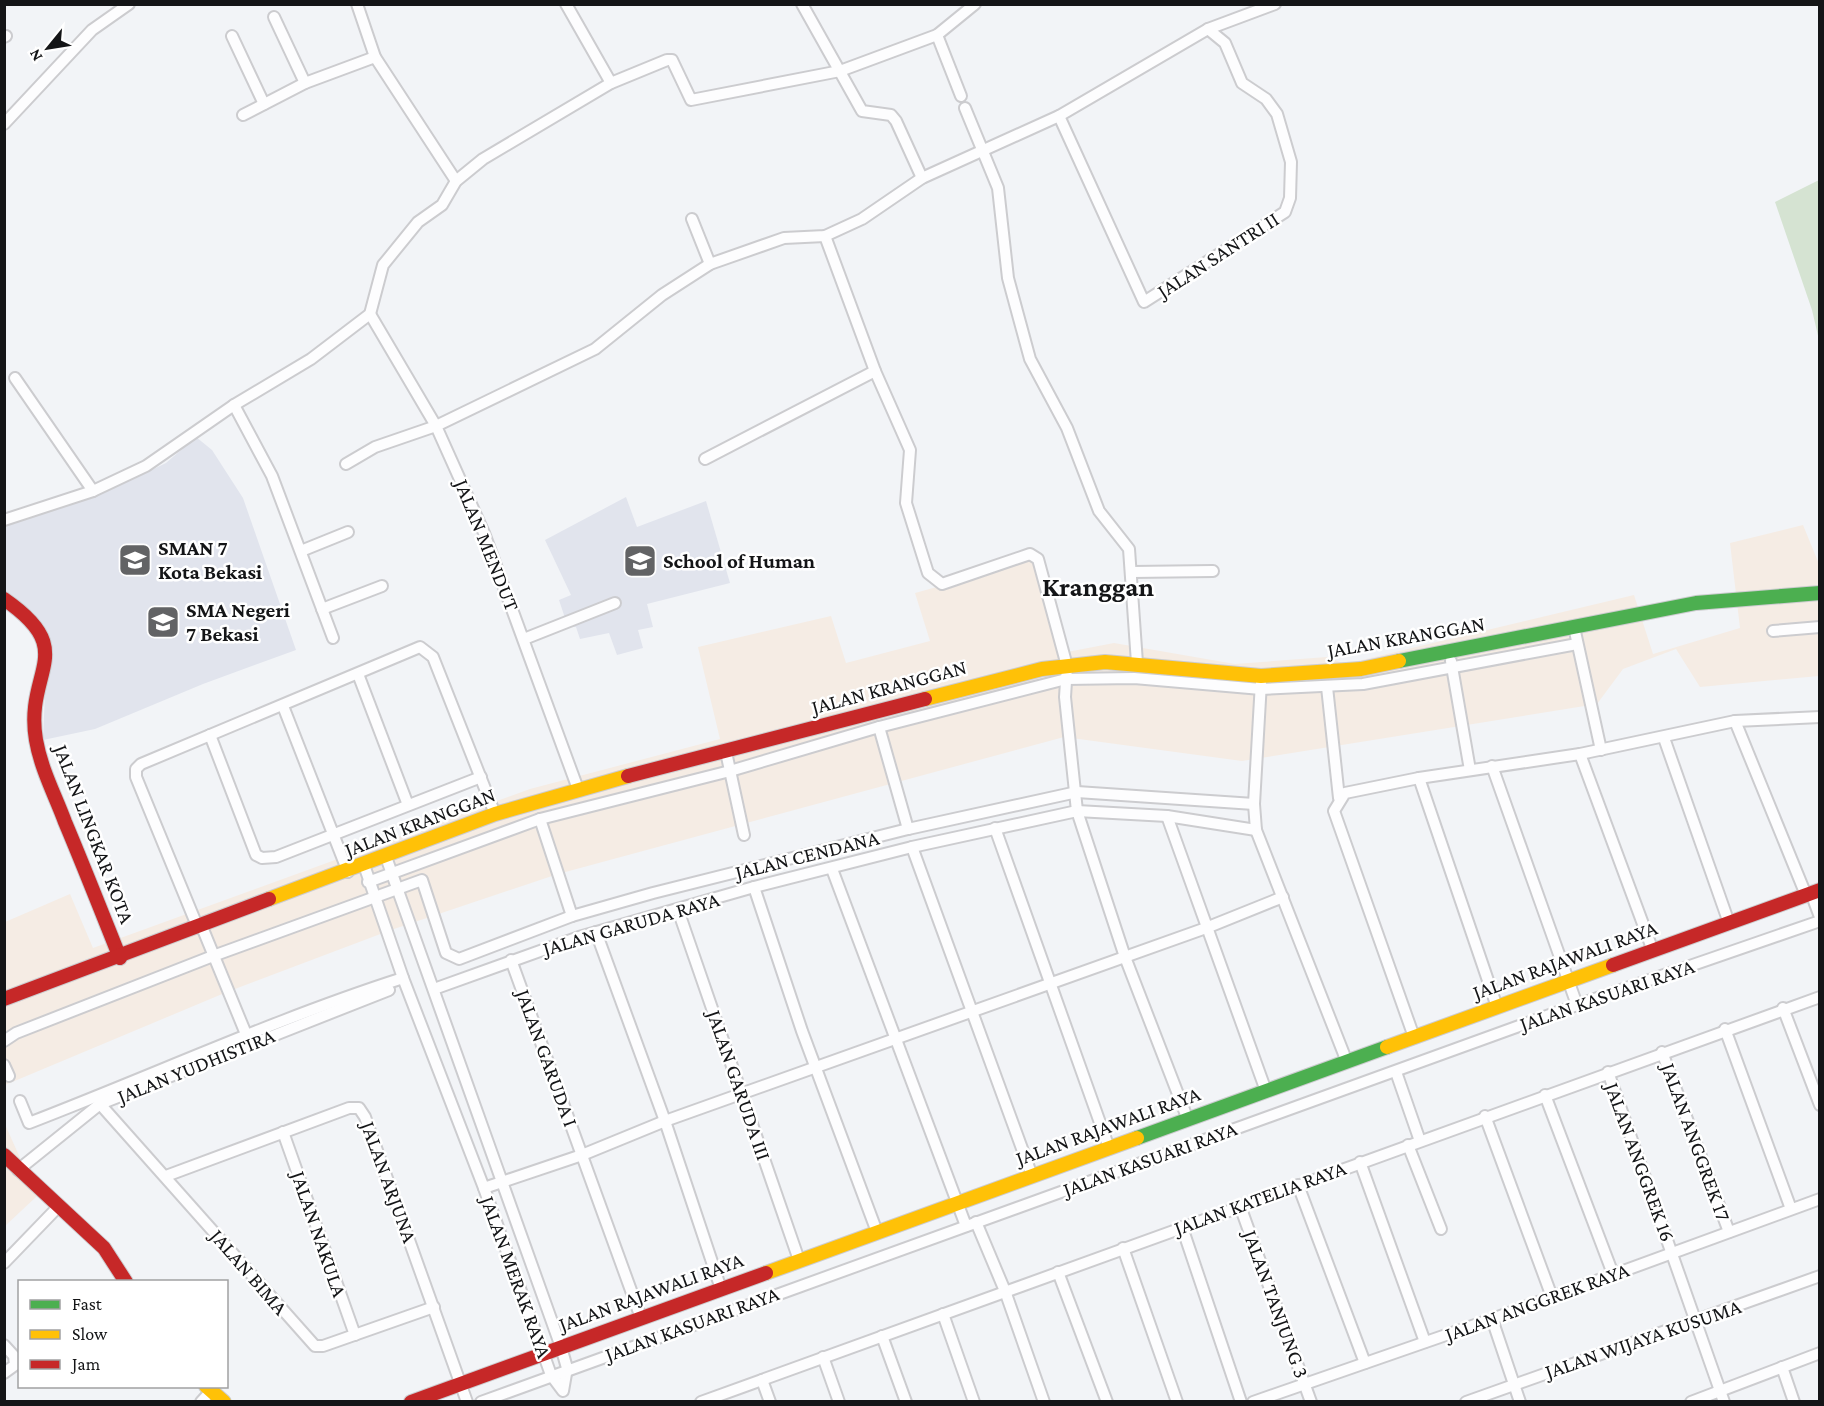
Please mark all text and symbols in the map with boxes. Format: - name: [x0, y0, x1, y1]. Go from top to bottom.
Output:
- north arrow: [18, 18, 78, 78]
- text: N: [25, 46, 46, 64]
- street label: JALAN SANTRI II: [1151, 207, 1283, 304]
- street label: JALAN MENDUT: [449, 474, 525, 615]
- place label: SMAN 7 Kota Bekasi: [158, 536, 262, 584]
- school or university icon: SMAN 7 Kota Bekasi: [117, 542, 153, 578]
- school or university icon: School of Human: [622, 543, 658, 579]
- place label: School of Human: [663, 549, 815, 573]
- district label: Kranggan: [1042, 572, 1155, 602]
- place label: SMA Negeri 7 Bekasi: [186, 598, 290, 646]
- school or university icon: SMA Negeri 7 Bekasi: [145, 604, 181, 640]
- street label: JALAN KRANGGAN: [1323, 611, 1487, 663]
- street label: JALAN KRANGGAN: [807, 655, 969, 720]
- street label: JALAN LINGKAR KOTA: [48, 739, 139, 927]
- street label: JALAN KRANGGAN: [339, 782, 499, 863]
- street label: JALAN CENDANA: [731, 826, 882, 885]
- street label: JALAN GARUDA RAYA: [538, 887, 722, 961]
- street label: JALAN RAJAWALI RAYA: [1468, 915, 1661, 1005]
- street label: JALAN KASUARI RAYA: [1515, 954, 1698, 1037]
- street label: JALAN GARUDA I: [510, 984, 583, 1130]
- street label: JALAN GARUDA III: [701, 1005, 776, 1163]
- street label: JALAN YUDHISTIRA: [112, 1023, 278, 1109]
- street label: JALAN ANGGREK 17: [1656, 1058, 1736, 1225]
- street label: JALAN ANGGREK 16: [1599, 1077, 1680, 1245]
- street label: JALAN RAJAWALI RAYA: [1011, 1081, 1204, 1171]
- street label: JALAN ARJUNA: [355, 1116, 422, 1246]
- street label: JALAN KASUARI RAYA: [1058, 1116, 1240, 1202]
- street label: JALAN KATELIA RAYA: [1169, 1156, 1349, 1241]
- street label: JALAN NAKULA: [286, 1166, 352, 1300]
- street label: JALAN MERAK RAYA: [475, 1191, 556, 1361]
- street label: JALAN BIMA: [204, 1223, 293, 1320]
- street label: JALAN TANJUNG 3: [1237, 1225, 1314, 1381]
- street label: JALAN RAJAWALI RAYA: [554, 1247, 747, 1337]
- street label: JALAN ANGGREK RAYA: [1440, 1258, 1632, 1347]
- legend: [18, 1280, 228, 1388]
- street label: JALAN KASUARI RAYA: [600, 1281, 782, 1367]
- text: Fast: [72, 1294, 103, 1314]
- street label: JALAN WIJAYA KUSUMA: [1540, 1294, 1744, 1384]
- text: Slow: [72, 1324, 108, 1344]
- text: Jam: [70, 1354, 101, 1374]

